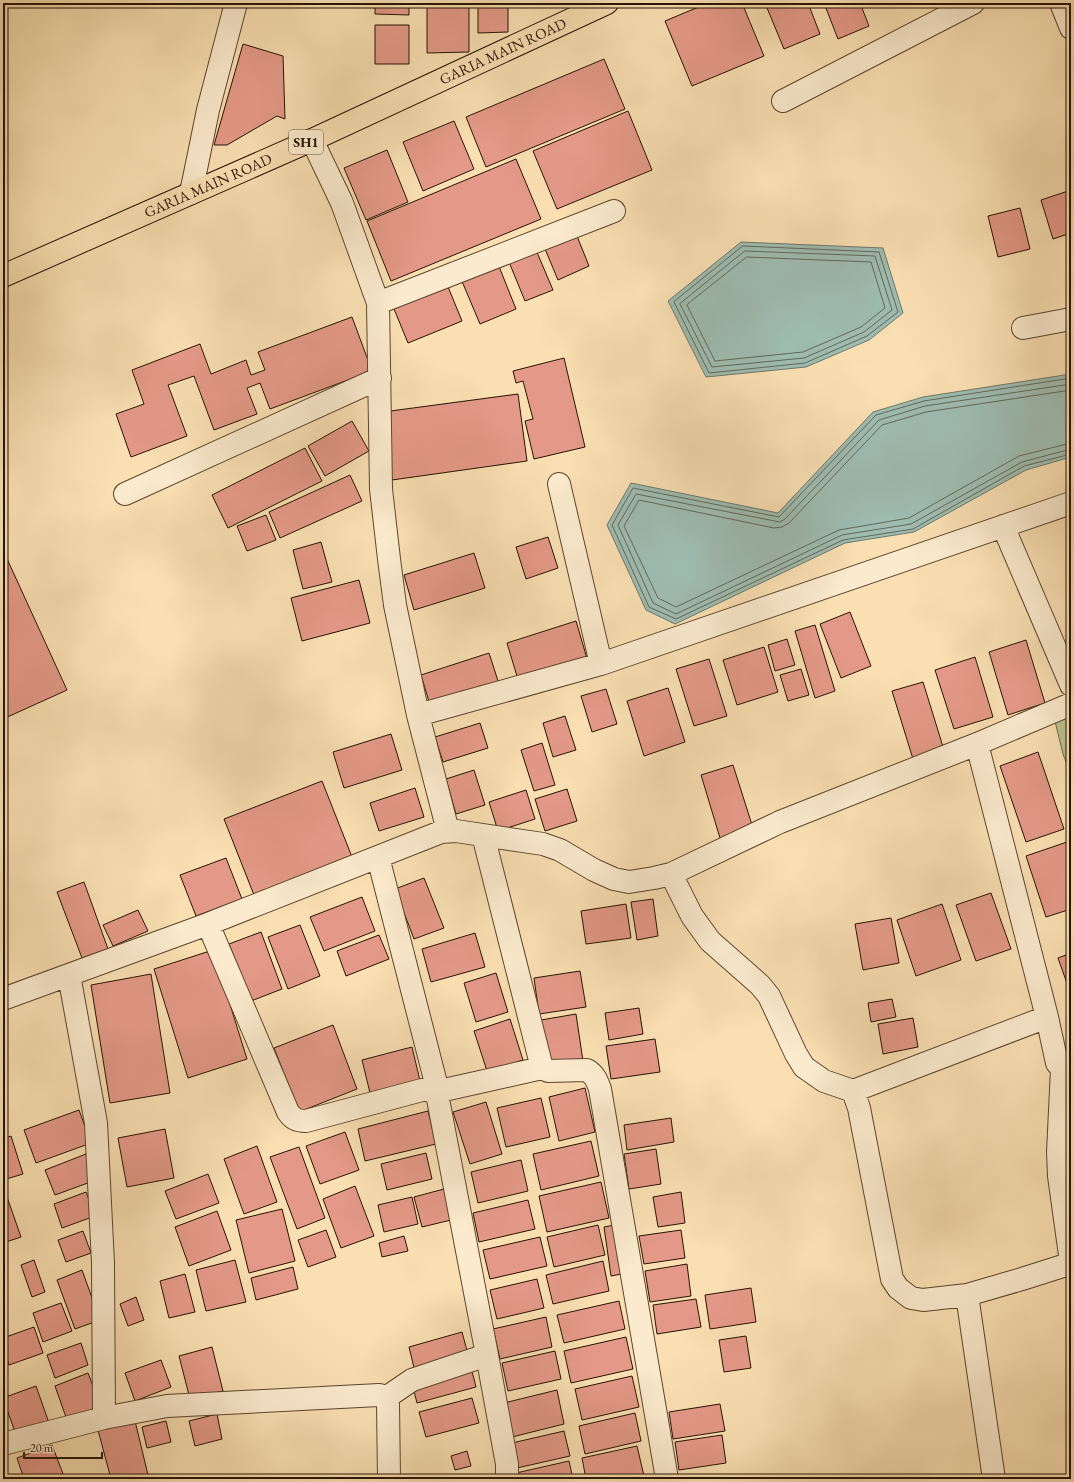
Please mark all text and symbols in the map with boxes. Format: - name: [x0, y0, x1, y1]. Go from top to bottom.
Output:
- street label: GARIA MAIN ROAD: [436, 13, 569, 89]
- road number: SH1: [289, 130, 323, 154]
- street label: GARIA MAIN ROAD: [141, 149, 275, 222]
- scale bar: [24, 1434, 102, 1460]
- text: 20 m: [30, 1440, 54, 1456]

